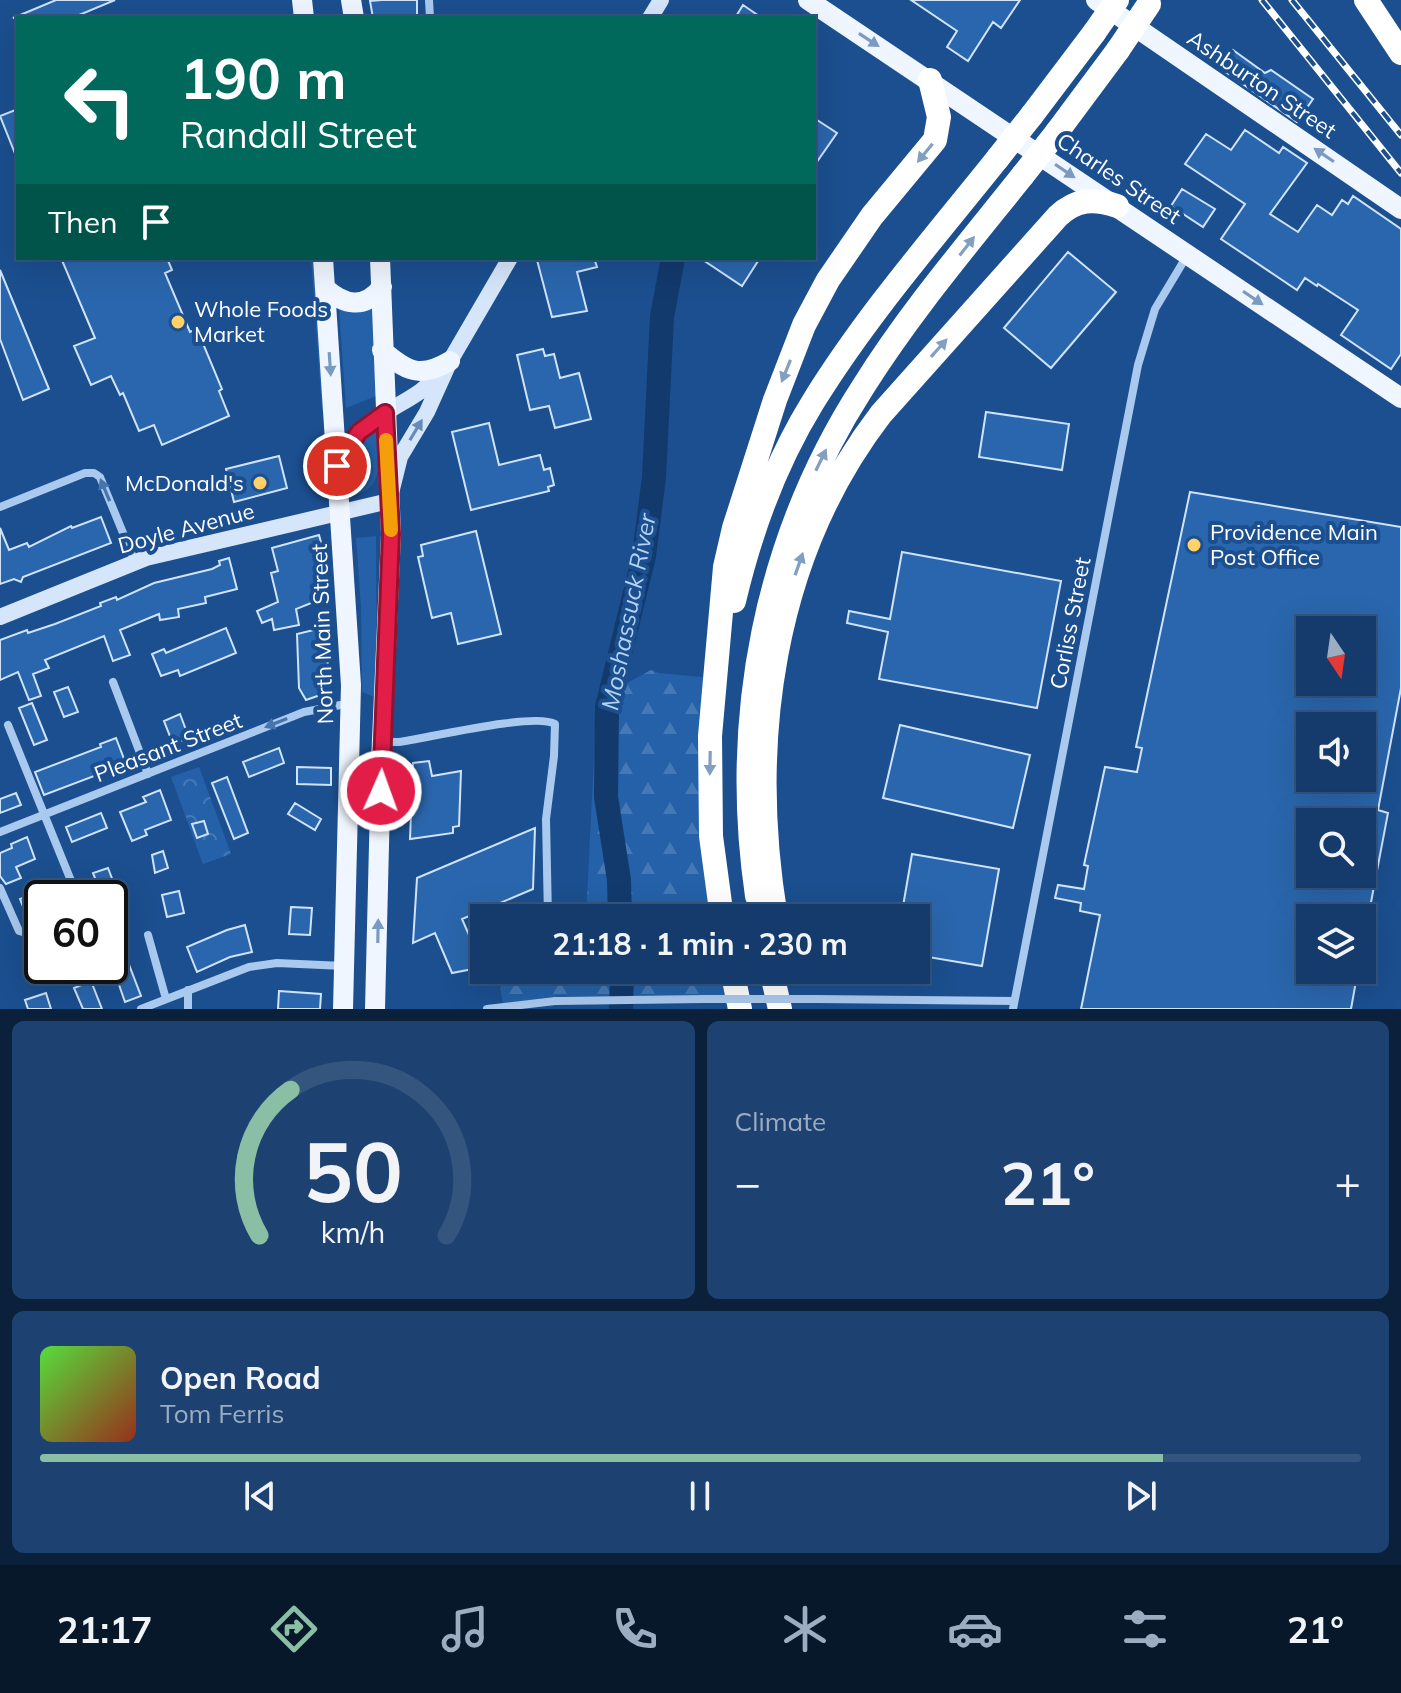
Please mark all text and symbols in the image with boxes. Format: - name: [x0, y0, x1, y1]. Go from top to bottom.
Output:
- street label: Ashburton Street: [1182, 24, 1342, 144]
- one-way arrow: [859, 32, 880, 47]
- text: 190 m: [180, 43, 347, 113]
- icon: left: [48, 48, 152, 152]
- text: Randall Street: [180, 112, 417, 157]
- street label: Charles Street: [1052, 126, 1187, 230]
- one-way arrow: [917, 143, 934, 163]
- one-way arrow: [1313, 148, 1334, 163]
- one-way arrow: [1054, 163, 1075, 178]
- icon: arrive: [134, 200, 178, 244]
- text: Then: [48, 203, 118, 241]
- one-way arrow: [958, 236, 975, 256]
- one-way arrow: [1242, 290, 1264, 304]
- place label: Whole Foods Market: [194, 295, 328, 348]
- marker: Whole Foods Market: [169, 313, 187, 331]
- one-way arrow: [930, 338, 948, 358]
- one-way arrow: [324, 352, 337, 377]
- one-way arrow: [779, 359, 792, 383]
- one-way arrow: [409, 419, 423, 441]
- pin: [303, 432, 371, 500]
- icon: arrive: [315, 444, 359, 488]
- one-way arrow: [815, 449, 828, 472]
- place label: McDonald's: [125, 469, 244, 497]
- marker: McDonald's: [251, 474, 269, 492]
- one-way arrow: [99, 478, 112, 501]
- street label: Doyle Avenue: [115, 496, 257, 560]
- water label: Moshassuck River: [594, 510, 662, 713]
- place label: Providence Main Post Office: [1210, 518, 1378, 571]
- marker: Providence Main Post Office: [1185, 536, 1203, 554]
- street label: North Main Street: [305, 543, 339, 725]
- one-way arrow: [793, 552, 805, 576]
- street label: Corliss Street: [1044, 554, 1097, 691]
- north arrow: [1296, 616, 1376, 696]
- map controls: [1296, 616, 1376, 984]
- street label: Pleasant Street: [90, 706, 246, 788]
- button: sound: [1296, 712, 1376, 792]
- one-way arrow: [264, 717, 288, 730]
- position arrow: [339, 749, 423, 833]
- one-way arrow: [703, 751, 716, 776]
- button: search: [1296, 808, 1376, 888]
- speed limit sign: 60: [24, 880, 128, 984]
- button: layers: [1296, 904, 1376, 984]
- one-way arrow: [371, 918, 384, 943]
- text: 21:18 · 1 min · 230 m: [552, 925, 848, 963]
- text: Climate: [735, 1105, 826, 1138]
- text: 50: [303, 1118, 403, 1223]
- text: 21°: [1000, 1145, 1095, 1220]
- text: −: [735, 1155, 761, 1210]
- text: +: [1335, 1155, 1361, 1210]
- text: km/h: [321, 1214, 386, 1250]
- text: Open Road: [160, 1359, 321, 1397]
- text: Tom Ferris: [160, 1397, 284, 1430]
- icon: previous: [238, 1474, 282, 1518]
- icon: pause: [678, 1474, 722, 1518]
- icon: next: [1119, 1474, 1163, 1518]
- icon: directions: [266, 1601, 322, 1657]
- icon: music: [437, 1601, 493, 1657]
- icon: phone: [607, 1601, 663, 1657]
- icon: climate: [777, 1601, 833, 1657]
- icon: car: [947, 1601, 1003, 1657]
- icon: filters: [1117, 1601, 1173, 1657]
- text: 21:17: [57, 1607, 152, 1652]
- text: 21°: [1287, 1607, 1344, 1652]

